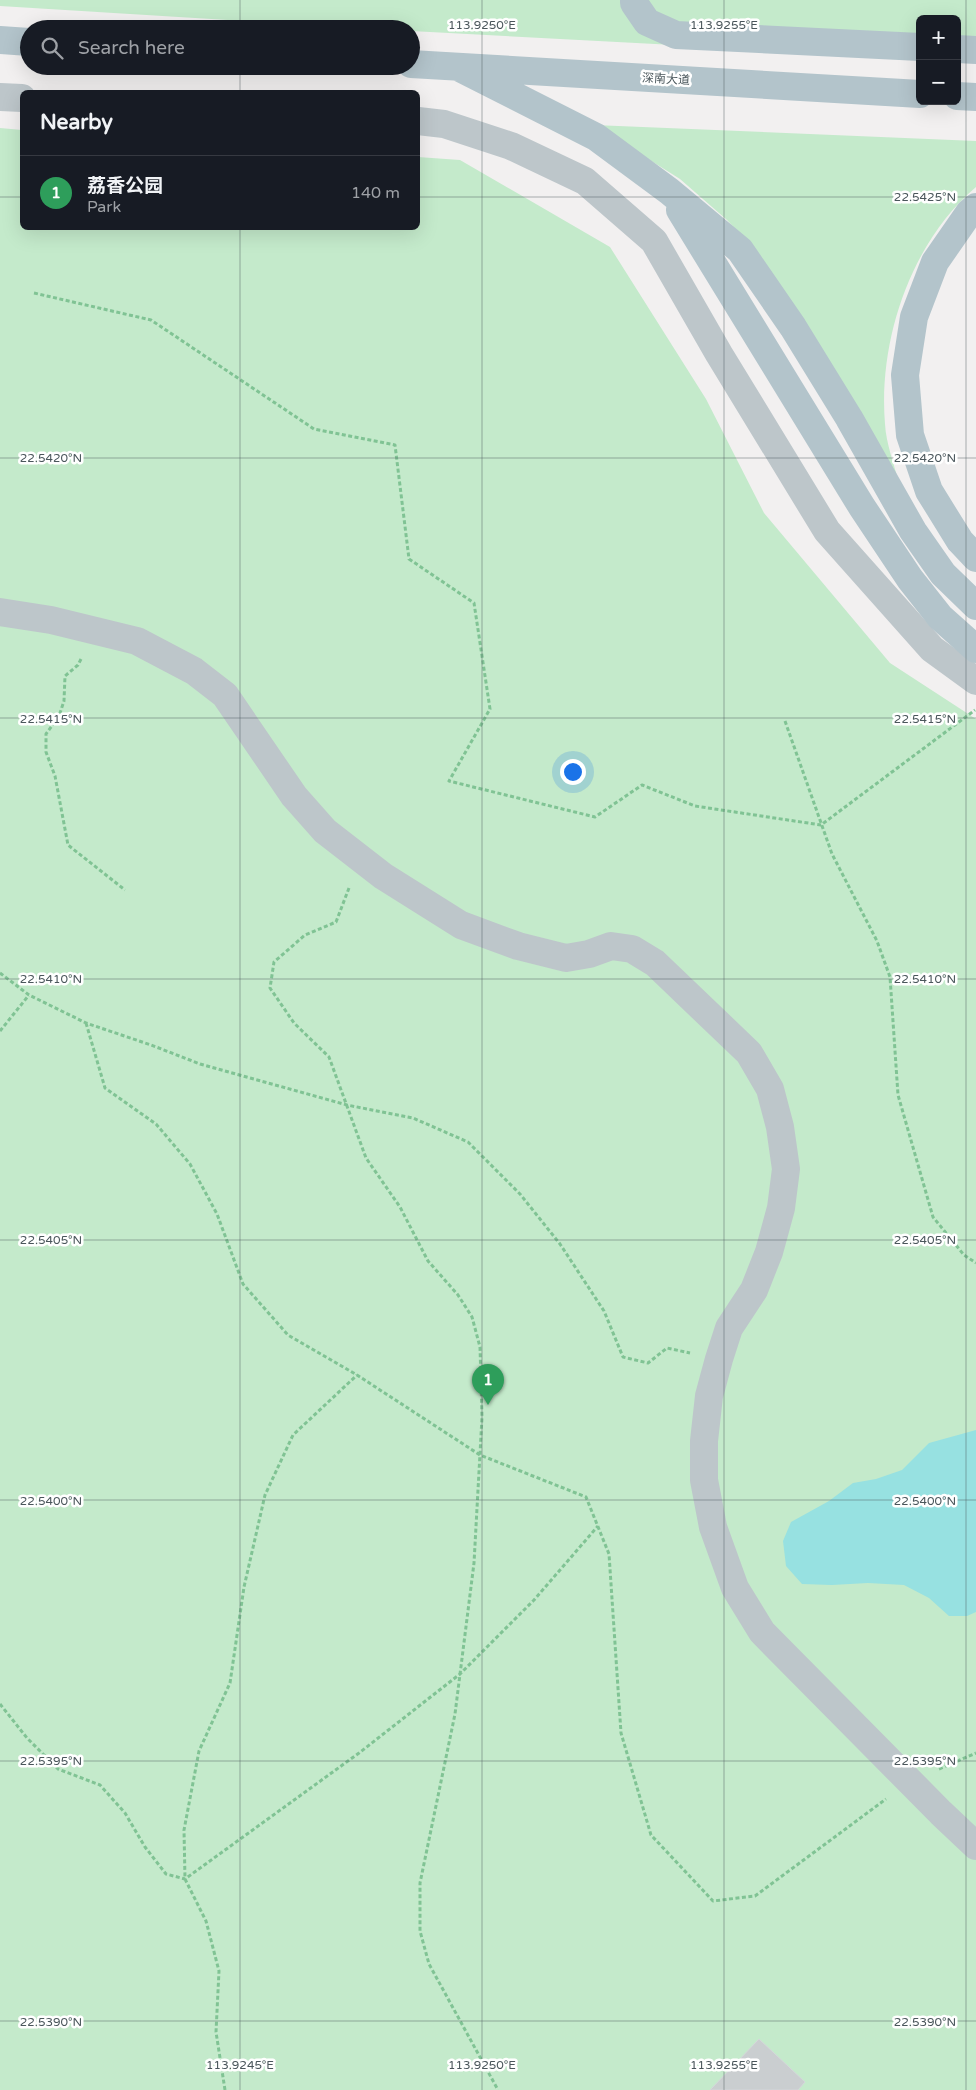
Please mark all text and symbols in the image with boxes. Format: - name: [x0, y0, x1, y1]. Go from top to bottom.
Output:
- map controls: [916, 15, 961, 105]
- button: +: [916, 15, 961, 60]
- text: 113.9250°E: [448, 18, 516, 32]
- text: 113.9255°E: [690, 18, 758, 32]
- search box: [20, 20, 420, 75]
- icon: search: [38, 34, 66, 62]
- text: Search here: [78, 37, 185, 59]
- button: −: [916, 60, 961, 105]
- street label: 深南大道: [642, 71, 690, 87]
- text: Nearby: [40, 110, 113, 135]
- text: 荔香公园: [87, 175, 163, 197]
- text: 1: [51, 183, 61, 203]
- text: 140 m: [351, 183, 400, 203]
- text: 22.5425°N: [894, 190, 956, 204]
- text: Park: [87, 197, 121, 217]
- text: 22.5420°N: [20, 451, 82, 465]
- text: 22.5420°N: [894, 451, 956, 465]
- text: 22.5415°N: [20, 712, 82, 726]
- text: 22.5415°N: [894, 712, 956, 726]
- your location: [560, 759, 586, 785]
- text: 22.5410°N: [20, 972, 82, 986]
- text: 22.5410°N: [894, 972, 956, 986]
- text: 22.5405°N: [20, 1233, 82, 1247]
- text: 22.5405°N: [894, 1233, 956, 1247]
- pin: 1: [472, 1364, 504, 1405]
- text: 22.5400°N: [20, 1494, 82, 1508]
- text: 22.5400°N: [894, 1494, 956, 1508]
- text: 22.5395°N: [20, 1754, 82, 1768]
- text: 22.5395°N: [894, 1754, 956, 1768]
- text: 22.5390°N: [20, 2015, 82, 2029]
- text: 22.5390°N: [894, 2015, 956, 2029]
- text: 113.9245°E: [206, 2058, 274, 2072]
- text: 113.9250°E: [448, 2058, 516, 2072]
- text: 113.9255°E: [690, 2058, 758, 2072]

